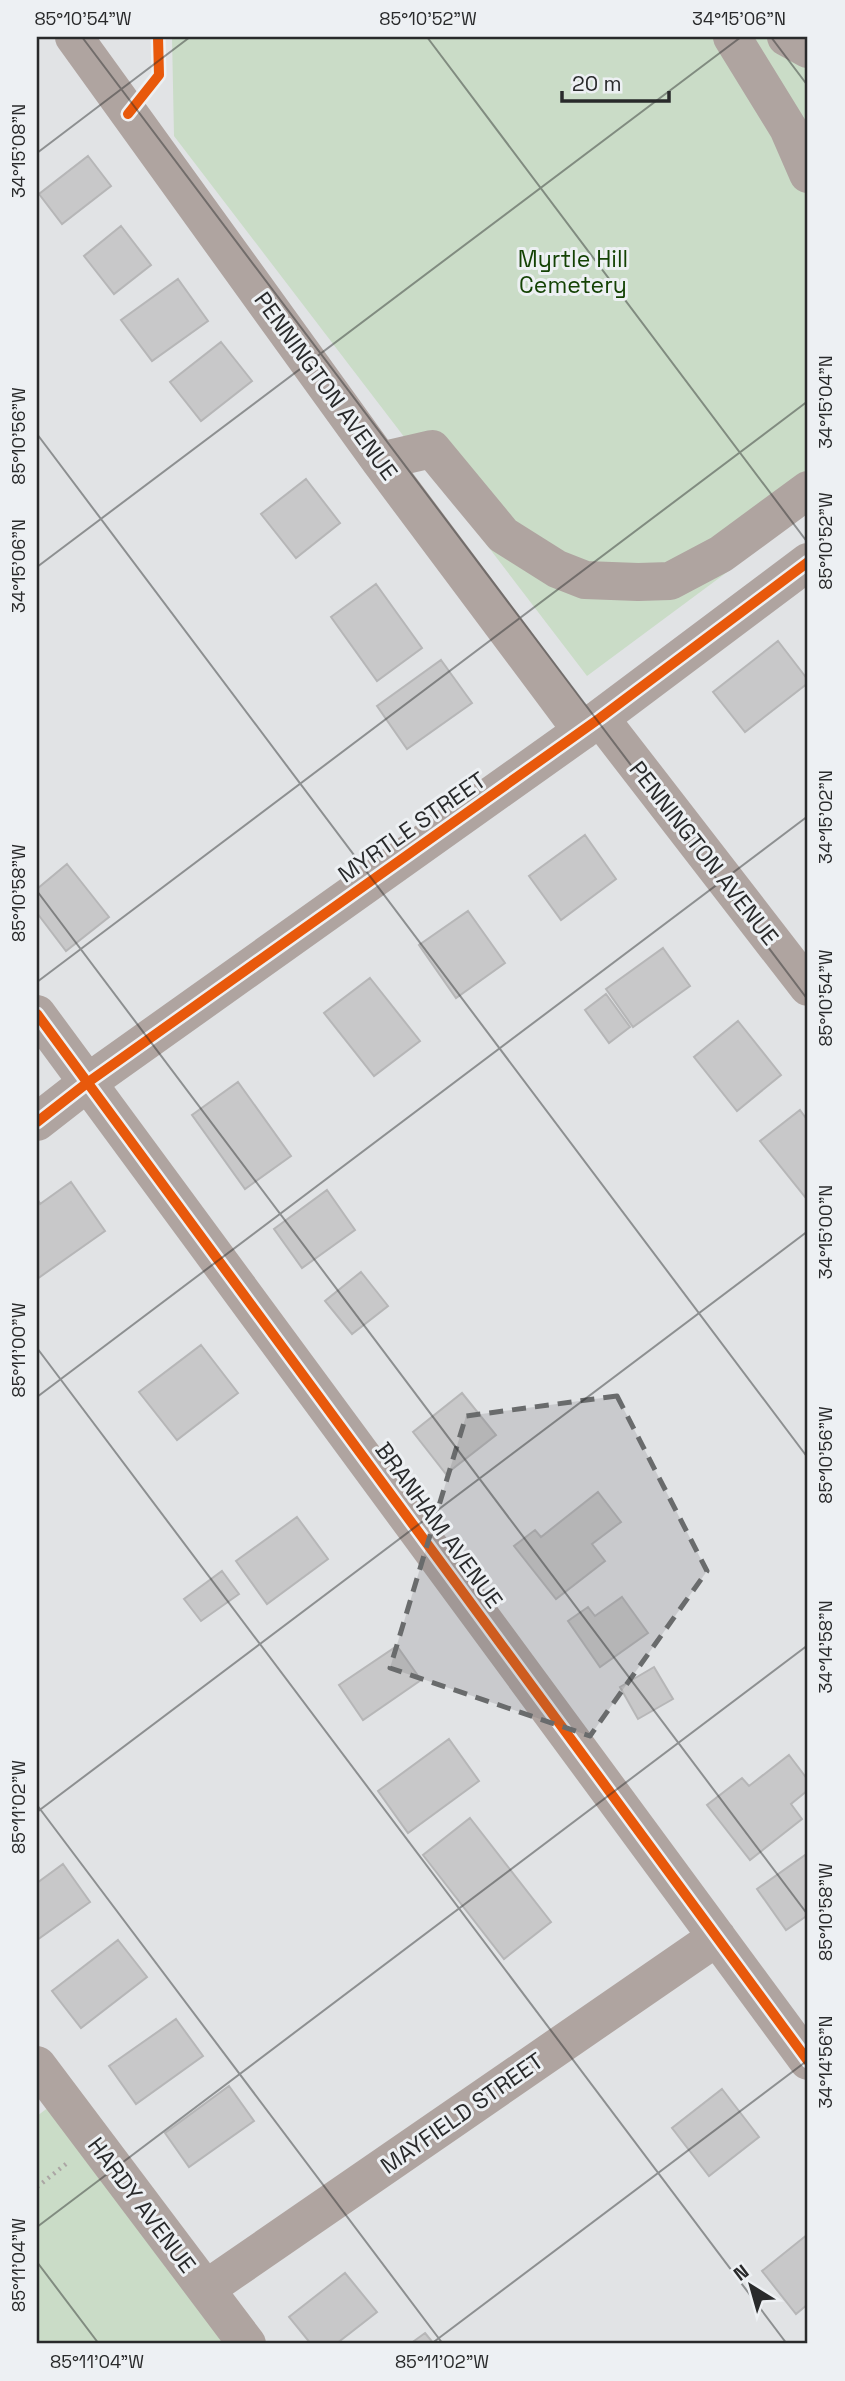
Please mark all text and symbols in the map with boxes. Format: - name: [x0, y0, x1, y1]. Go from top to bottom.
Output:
- text: 85°10'54"W: [34, 7, 132, 30]
- text: 85°10'52"W: [379, 7, 477, 30]
- text: 34°15'06"N: [692, 7, 786, 30]
- scale bar: [562, 60, 668, 104]
- text: 20 m: [572, 70, 622, 97]
- text: 34°15'08"N: [7, 104, 30, 198]
- park label: Myrtle Hill Cemetery: [518, 244, 628, 300]
- street label: PENNINGTON AVENUE: [247, 286, 405, 486]
- text: 34°15'04"N: [814, 355, 837, 449]
- text: 85°10'56"W: [7, 387, 30, 485]
- text: 85°10'52"W: [814, 492, 837, 590]
- text: 34°15'06"N: [7, 519, 30, 613]
- street label: PENNINGTON AVENUE: [623, 755, 785, 951]
- street label: MYRTLE STREET: [332, 765, 492, 889]
- text: 34°15'02"N: [814, 770, 837, 864]
- text: 85°10'58"W: [7, 844, 30, 942]
- text: 85°10'54"W: [814, 949, 837, 1047]
- text: 34°15'00"N: [814, 1185, 837, 1279]
- text: 85°11'00"W: [7, 1302, 30, 1397]
- text: 85°10'56"W: [814, 1406, 837, 1504]
- street label: BRANHAM AVENUE: [369, 1436, 509, 1614]
- text: 34°14'58"N: [814, 1600, 837, 1694]
- text: 85°11'02"W: [7, 1760, 30, 1854]
- text: 85°10'58"W: [814, 1863, 837, 1961]
- text: 34°14'56"N: [814, 2015, 837, 2109]
- street label: MAYFIELD STREET: [375, 2046, 549, 2180]
- street label: HARDY AVENUE: [81, 2131, 203, 2279]
- text: 85°11'04"W: [7, 2218, 30, 2312]
- north arrow: [716, 2252, 786, 2322]
- text: N: [728, 2259, 754, 2287]
- text: 85°11'04"W: [50, 2350, 144, 2373]
- text: 85°11'02"W: [395, 2350, 489, 2373]

